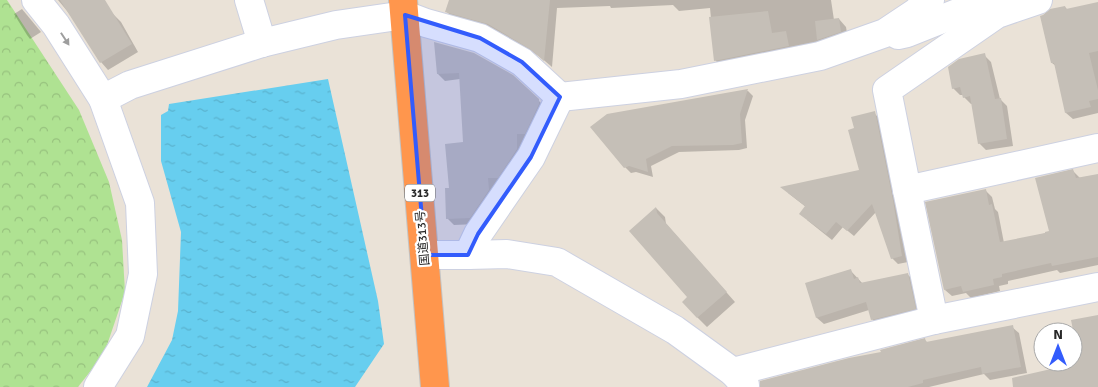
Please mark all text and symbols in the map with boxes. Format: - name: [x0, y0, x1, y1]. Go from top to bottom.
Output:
- one-way arrow: [60, 33, 69, 46]
- road number: 313: [405, 184, 435, 202]
- street label: 国道313号: [413, 210, 433, 266]
- north arrow: [1033, 322, 1083, 372]
- text: N: [1053, 326, 1063, 343]

